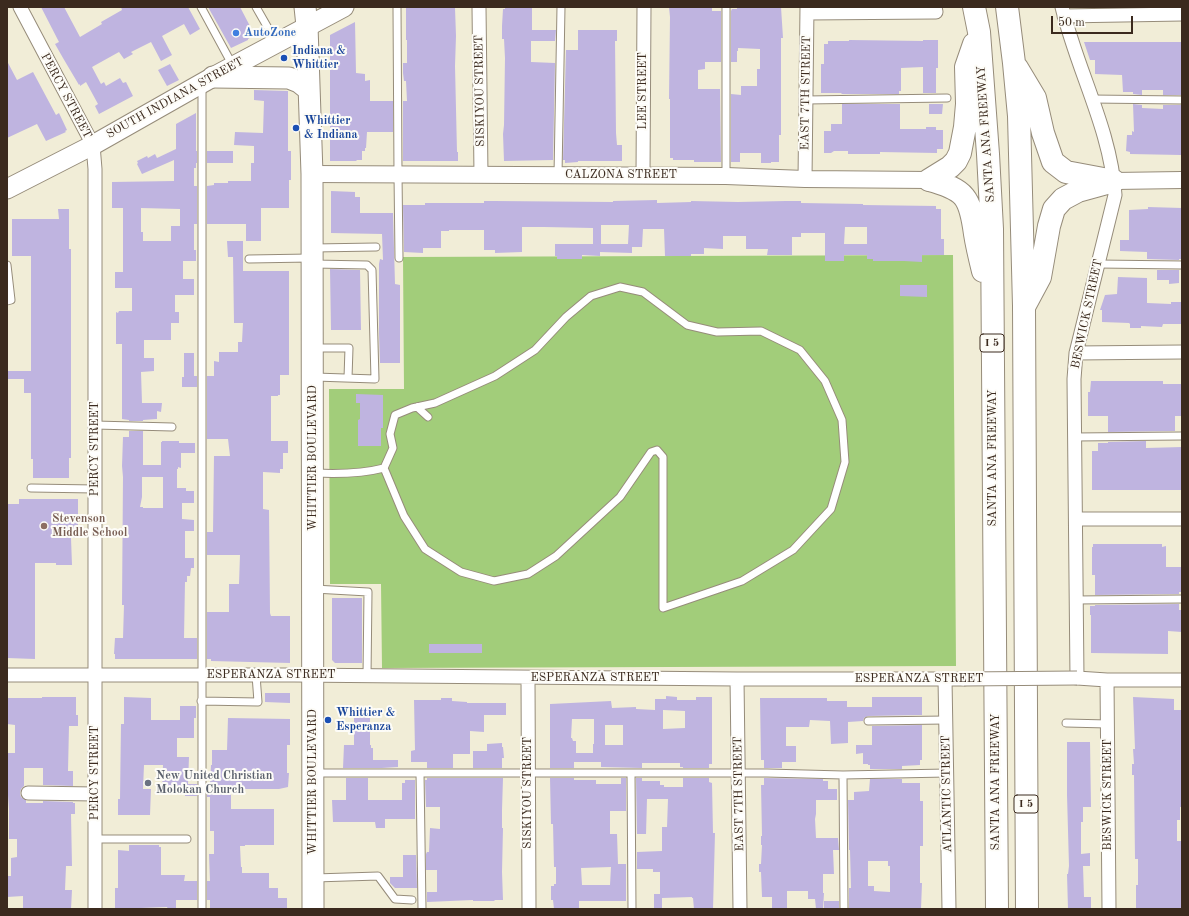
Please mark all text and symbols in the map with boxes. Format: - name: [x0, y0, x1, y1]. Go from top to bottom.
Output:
- scale bar: [1053, 8, 1135, 34]
- text: 50 m: [1058, 17, 1085, 29]
- place label: AutoZone: [244, 26, 296, 40]
- marker: AutoZone: [231, 28, 241, 38]
- street label: SISKIYOU STREET: [472, 35, 488, 147]
- street label: EAST 7TH STREET: [798, 35, 814, 151]
- place label: Indiana & Whittier: [292, 44, 346, 72]
- street label: PERCY STREET: [37, 51, 95, 141]
- street label: LEE STREET: [636, 52, 650, 130]
- marker: Indiana & Whittier: [279, 53, 289, 63]
- street label: SOUTH INDIANA STREET: [104, 54, 246, 142]
- street label: SANTA ANA FREEWAY: [974, 65, 998, 203]
- place label: Whittier & Indiana: [304, 114, 358, 142]
- marker: Whittier & Indiana: [291, 123, 301, 133]
- street label: CALZONA STREET: [565, 168, 677, 182]
- street label: BESWICK STREET: [1068, 258, 1106, 370]
- road number: I 5: [980, 334, 1004, 352]
- street label: WHITTIER BOULEVARD: [306, 385, 320, 531]
- street label: SANTA ANA FREEWAY: [986, 389, 1000, 527]
- street label: PERCY STREET: [88, 402, 102, 496]
- place label: Stevenson Middle School: [52, 512, 127, 540]
- marker: Stevenson Middle School: [39, 521, 49, 531]
- street label: ESPERANZA STREET: [206, 668, 336, 682]
- street label: ESPERANZA STREET: [530, 671, 660, 685]
- street label: ESPERANZA STREET: [854, 672, 984, 686]
- place label: Whittier & Esperanza: [336, 706, 395, 734]
- street label: WHITTIER BOULEVARD: [306, 709, 320, 855]
- street label: SANTA ANA FREEWAY: [989, 713, 1003, 851]
- marker: Whittier & Esperanza: [323, 715, 333, 725]
- street label: PERCY STREET: [88, 726, 102, 820]
- street label: ATLANTIC STREET: [939, 735, 955, 853]
- street label: EAST 7TH STREET: [731, 736, 747, 852]
- street label: SISKIYOU STREET: [521, 737, 535, 849]
- street label: BESWICK STREET: [1101, 739, 1115, 851]
- place label: New United Christian Molokan Church: [156, 769, 272, 797]
- marker: New United Christian Molokan Church: [143, 778, 153, 788]
- road number: I 5: [1014, 795, 1038, 813]

